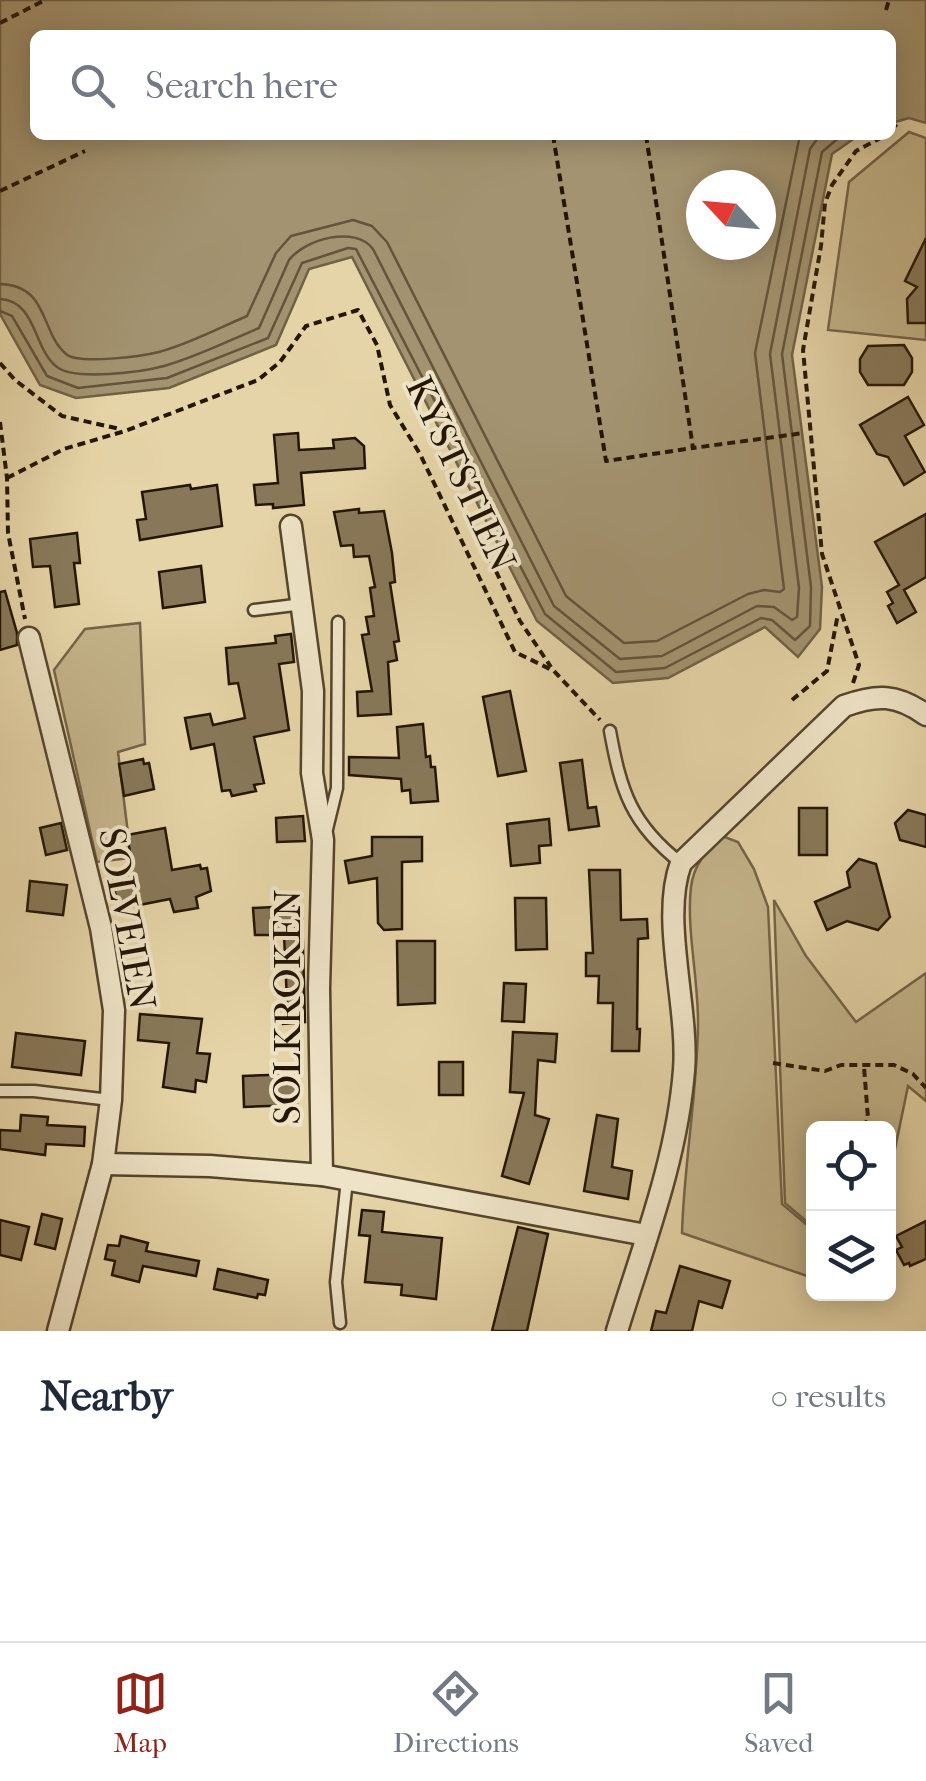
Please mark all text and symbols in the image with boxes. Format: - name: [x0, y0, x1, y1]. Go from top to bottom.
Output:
- search box: [30, 30, 896, 140]
- icon: search: [65, 58, 120, 113]
- text: Search here: [145, 63, 338, 108]
- north arrow: [686, 170, 776, 260]
- street label: KYSTSTIEN: [396, 369, 526, 579]
- street label: SOLVEIEN: [89, 824, 165, 1014]
- street label: SOLKROKEN: [265, 889, 310, 1125]
- map controls: [806, 1121, 896, 1301]
- button: locate: [806, 1121, 896, 1211]
- button: layers: [806, 1211, 896, 1301]
- text: Nearby: [40, 1372, 172, 1421]
- text: 0 results: [770, 1378, 886, 1415]
- tab: Map: [113, 1666, 168, 1759]
- tab: Directions: [393, 1666, 519, 1759]
- tab: Saved: [744, 1666, 813, 1759]

